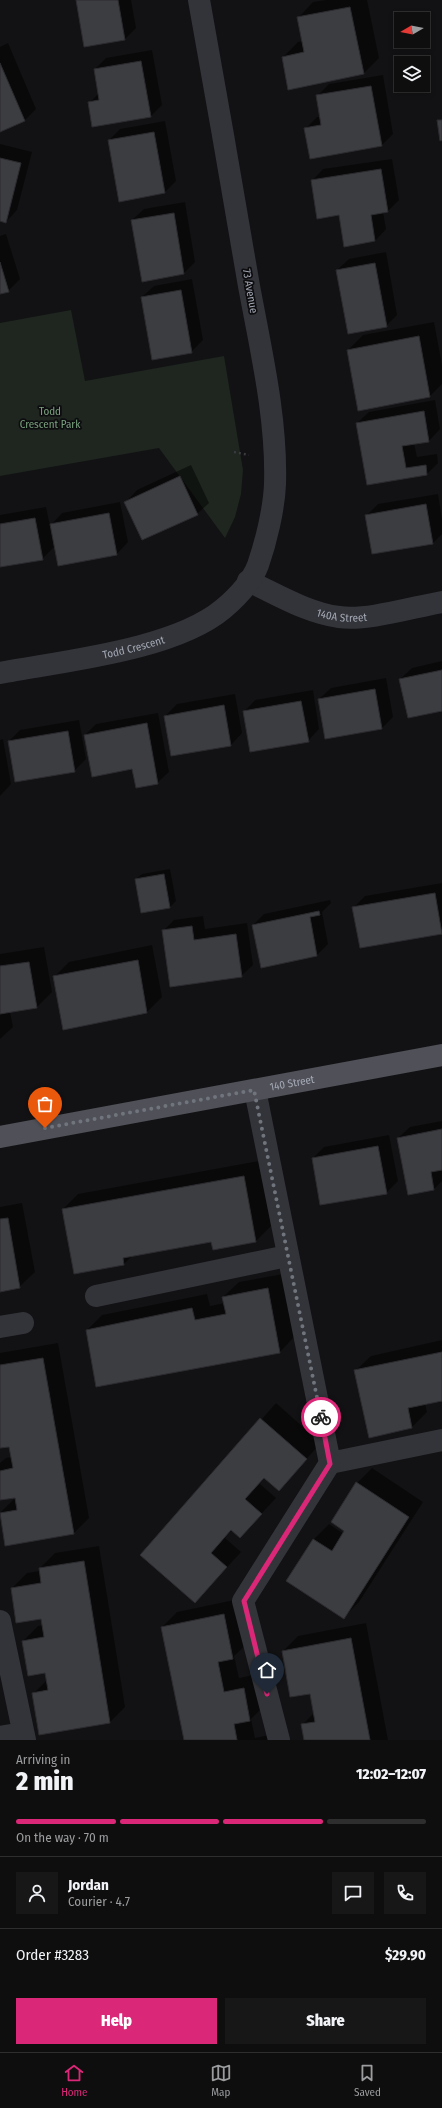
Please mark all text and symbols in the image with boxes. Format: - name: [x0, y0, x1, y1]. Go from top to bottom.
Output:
- north arrow: [394, 12, 430, 48]
- map controls: [394, 12, 430, 92]
- button: layers: [394, 56, 430, 92]
- street label: 73 Avenue: [240, 268, 260, 314]
- park label: Todd Crescent Park: [20, 405, 81, 431]
- street label: 140A Street: [315, 606, 368, 624]
- street label: Todd Crescent: [101, 633, 167, 661]
- street label: 140 Street: [269, 1072, 316, 1093]
- pin: [28, 1087, 62, 1128]
- icon: bag: [34, 1093, 56, 1115]
- courier: [301, 1397, 341, 1437]
- icon: bike: [310, 1406, 332, 1428]
- pin: [250, 1653, 284, 1694]
- icon: home: [256, 1659, 278, 1681]
- text: Arriving in: [16, 1752, 70, 1767]
- text: 12:02–12:07: [356, 1765, 426, 1783]
- text: 2 min: [16, 1766, 74, 1797]
- text: On the way · 70 m: [16, 1830, 109, 1845]
- button: person: [16, 1872, 58, 1914]
- button: chat: [332, 1872, 374, 1914]
- button: phone: [384, 1872, 426, 1914]
- text: Jordan: [68, 1876, 109, 1894]
- text: Courier · 4.7: [68, 1894, 130, 1909]
- text: Order #3283: [16, 1946, 89, 1964]
- text: $29.90: [385, 1946, 426, 1964]
- button: Help: [16, 1998, 217, 2044]
- button: Share: [225, 1998, 426, 2044]
- tab: Home: [61, 2062, 87, 2099]
- tab: Map: [210, 2062, 232, 2099]
- tab: Saved: [354, 2062, 381, 2099]

